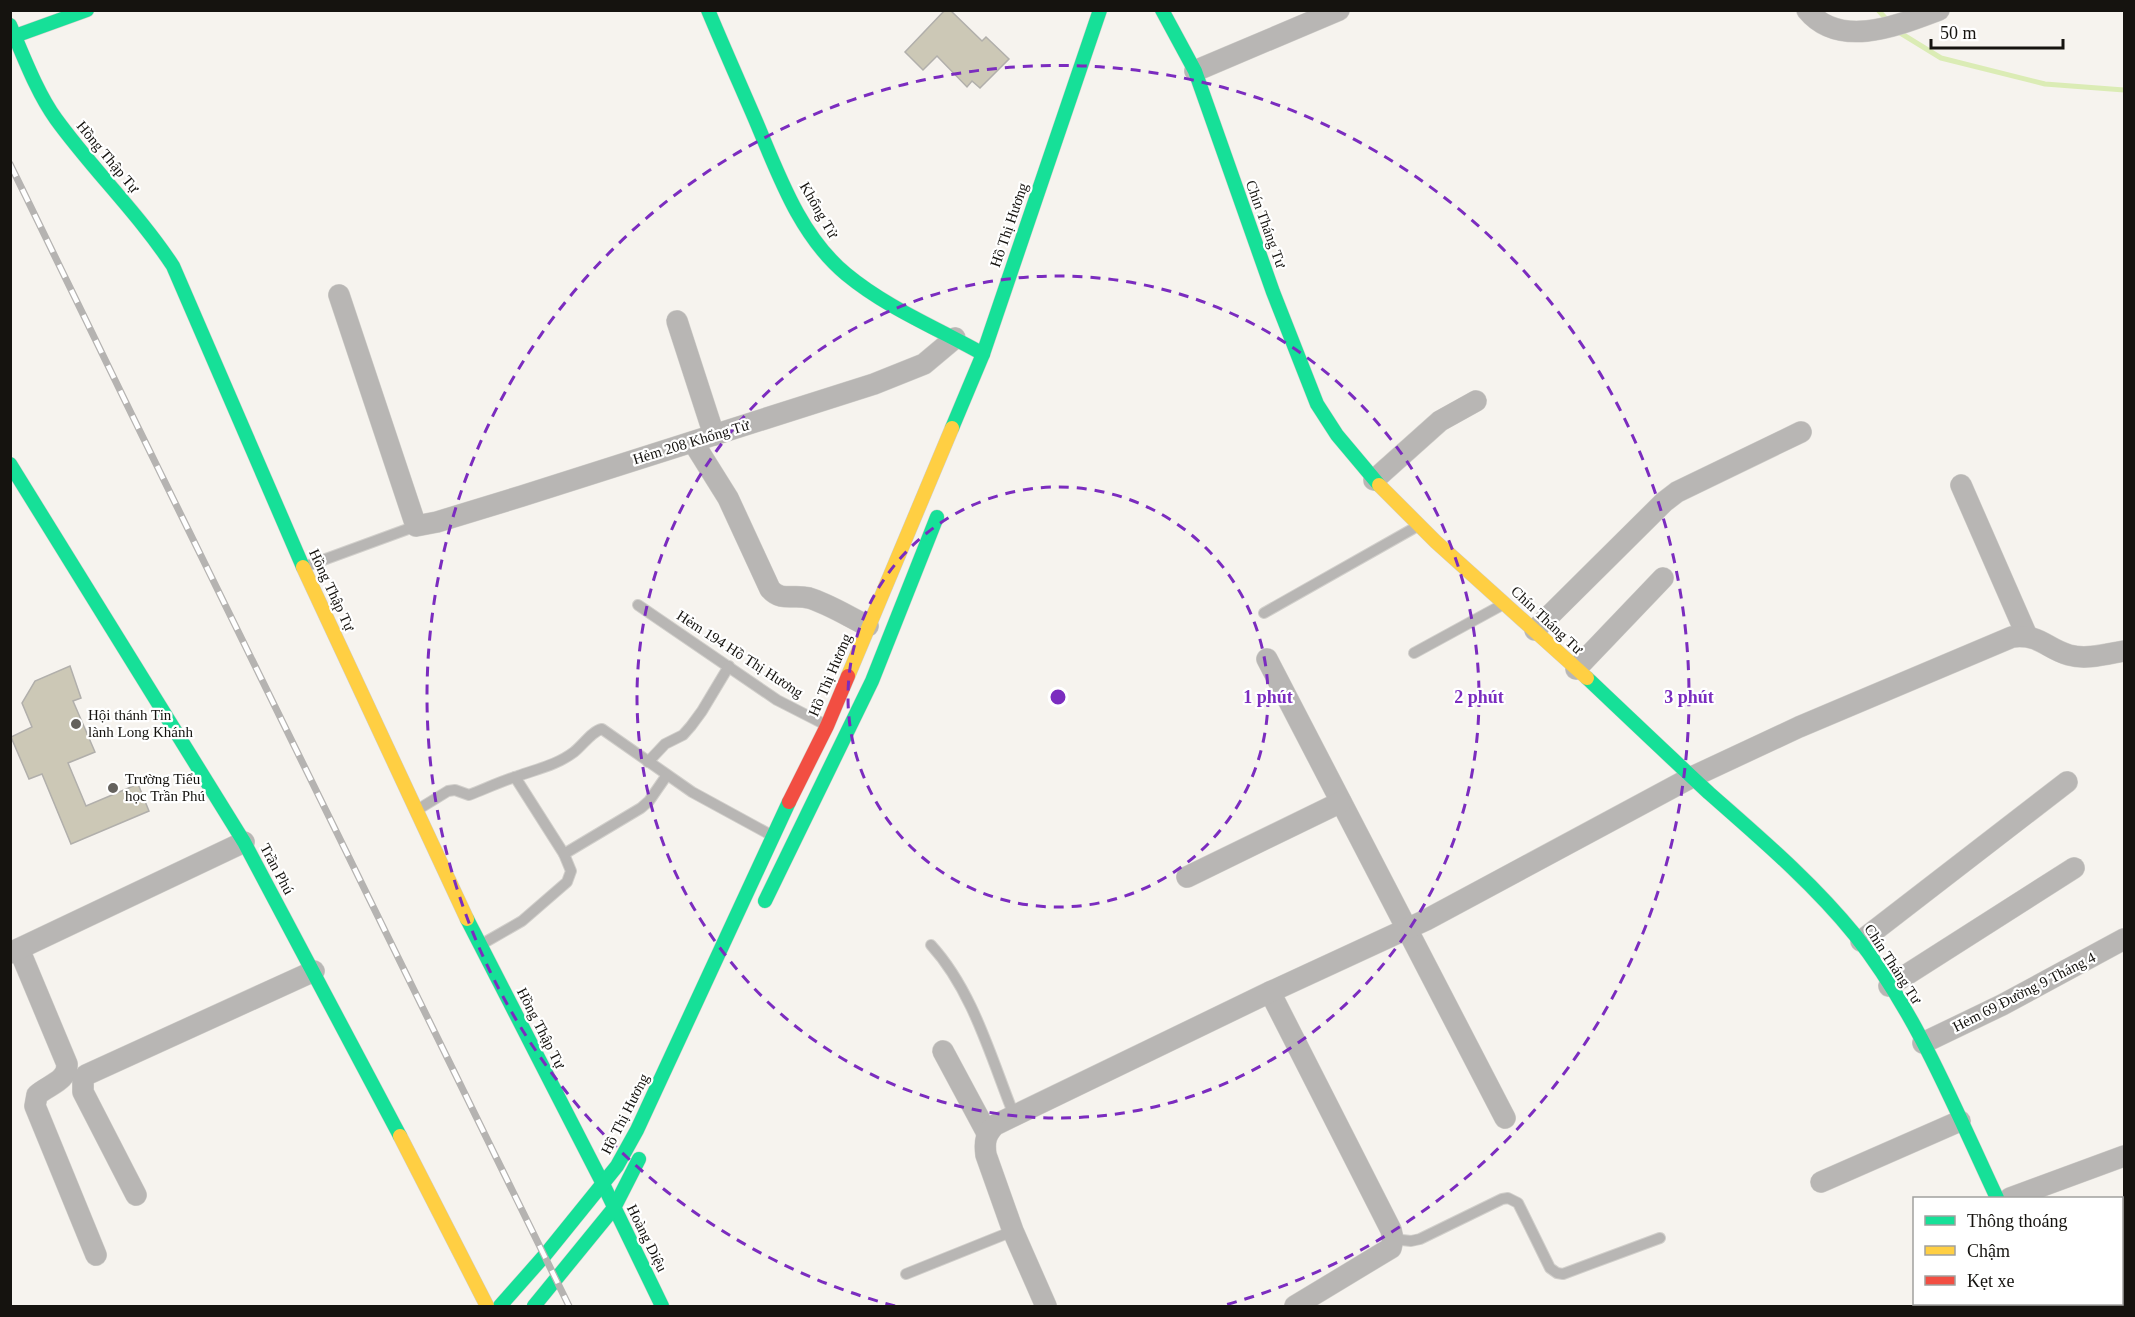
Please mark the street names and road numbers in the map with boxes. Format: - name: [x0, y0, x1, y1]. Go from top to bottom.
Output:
- street label: Hồng Thập Tự: [73, 118, 143, 197]
- street label: Chín Tháng Tư: [1243, 178, 1290, 271]
- street label: Khổng Tử: [797, 179, 842, 241]
- street label: Hồ Thị Hương: [987, 180, 1031, 269]
- street label: Hẻm 208 Khổng Tử: [631, 416, 752, 467]
- street label: Hồng Thập Tự: [306, 547, 358, 634]
- street label: Chín Tháng Tư: [1508, 583, 1587, 658]
- street label: Hẻm 194 Hồ Thị Hương: [674, 607, 807, 701]
- street label: Hồ Thị Hương: [805, 631, 855, 719]
- street label: Trần Phú: [257, 841, 297, 897]
- street label: Chín Tháng Tư: [1861, 921, 1925, 1008]
- street label: Hẻm 69 Đường 9 Tháng 4: [1950, 949, 2098, 1035]
- street label: Hồng Thập Tự: [514, 985, 569, 1072]
- street label: Hồ Thị Hương: [598, 1071, 652, 1157]
- street label: Hoàng Diệu: [624, 1202, 670, 1275]

